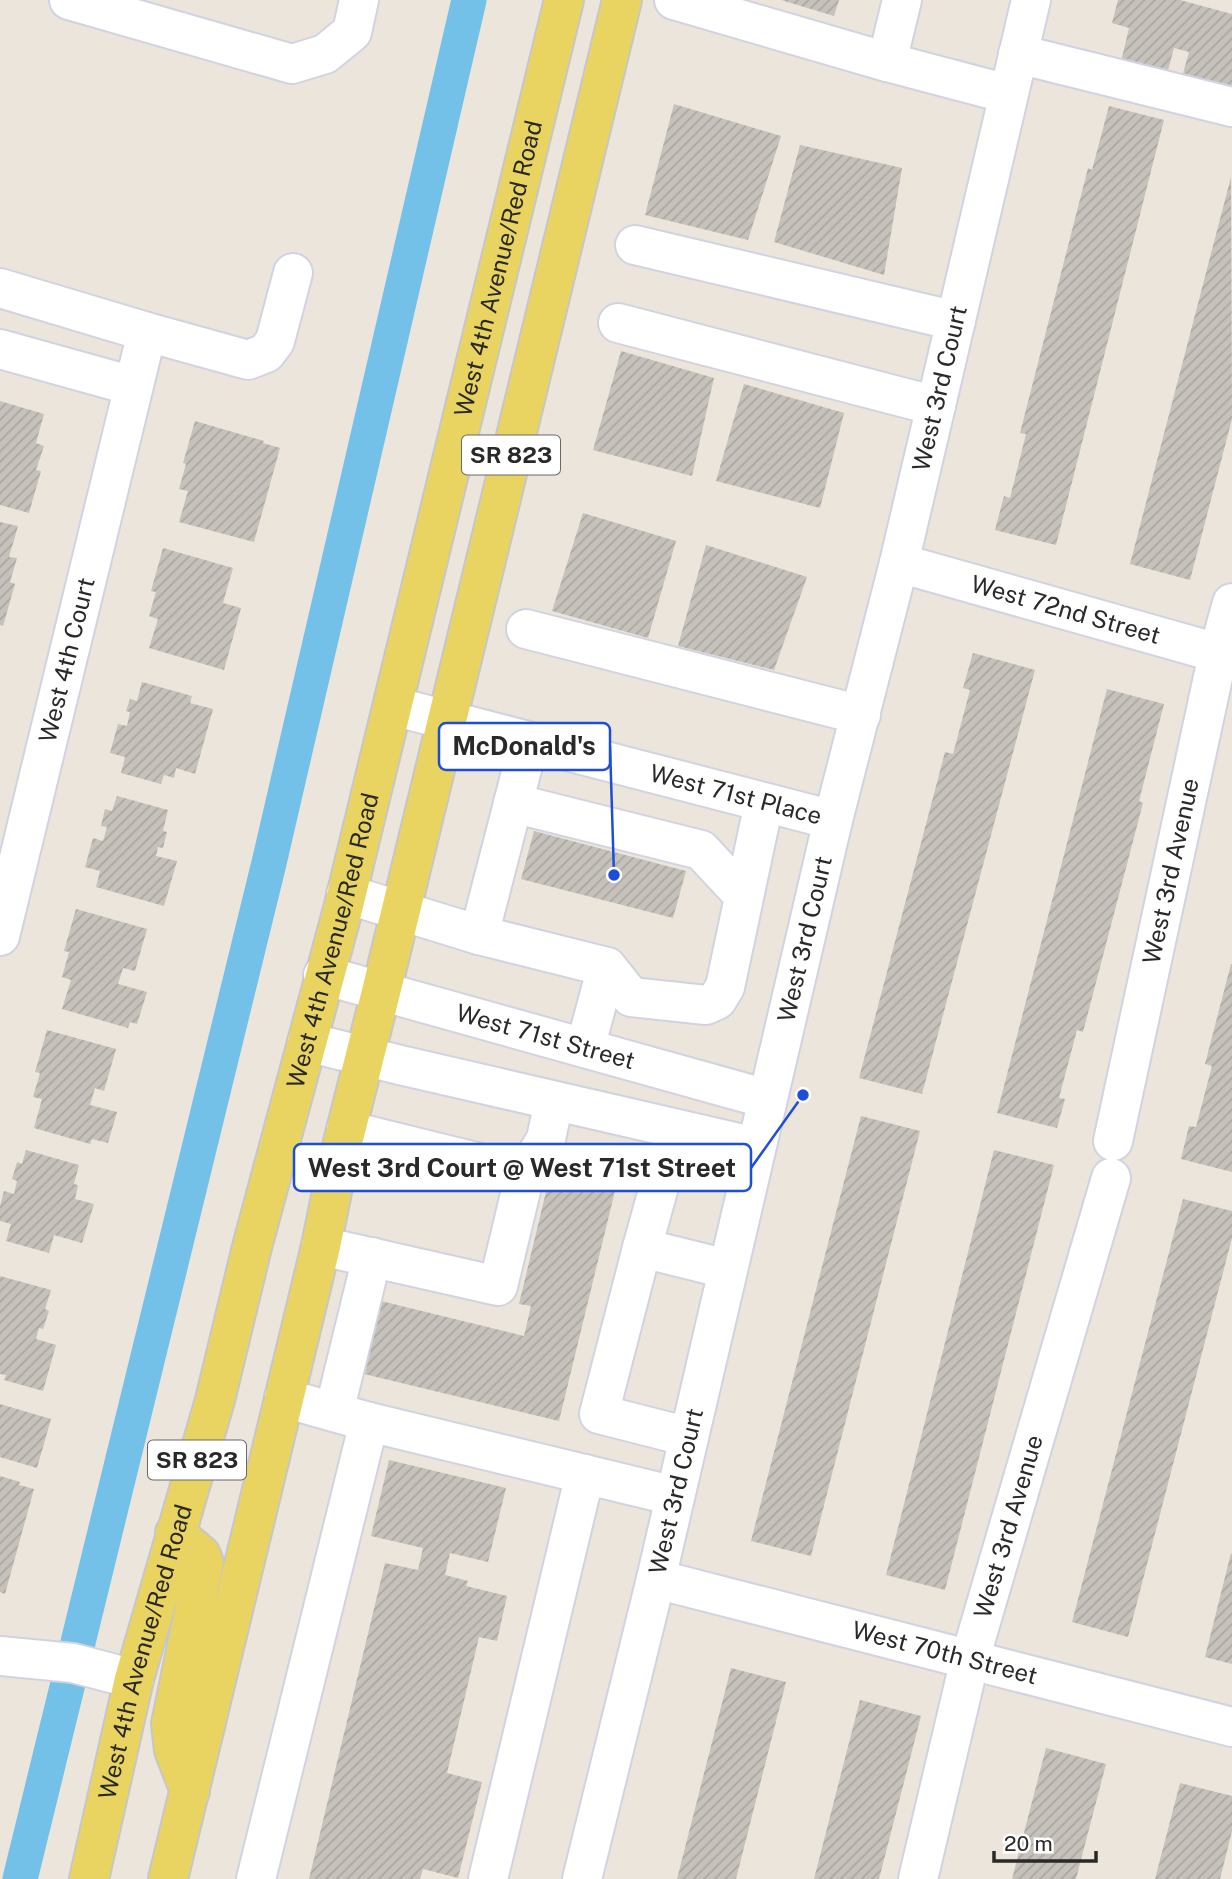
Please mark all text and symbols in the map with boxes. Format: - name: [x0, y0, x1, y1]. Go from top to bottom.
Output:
- street label: West 4th Avenue/Red Road: [448, 117, 547, 419]
- street label: West 3rd Court: [906, 303, 972, 474]
- road number: SR 823: [462, 436, 560, 475]
- street label: West 72nd Street: [968, 569, 1164, 649]
- street label: West 4th Court: [33, 574, 100, 745]
- callout: McDonald's: [439, 723, 610, 770]
- text: McDonald's: [452, 730, 596, 761]
- street label: West 71st Place: [647, 758, 825, 829]
- street label: West 3rd Avenue: [1137, 775, 1204, 967]
- street label: West 4th Avenue/Red Road: [280, 790, 384, 1091]
- street label: West 3rd Court: [771, 853, 837, 1025]
- street label: West 71st Street: [453, 998, 638, 1074]
- callout: West 3rd Court @ West 71st Street: [294, 1144, 751, 1191]
- text: West 3rd Court @ West 71st Street: [308, 1152, 736, 1183]
- street label: West 3rd Court: [643, 1405, 708, 1577]
- street label: West 3rd Avenue: [968, 1432, 1048, 1621]
- road number: SR 823: [148, 1441, 246, 1480]
- street label: West 4th Avenue/Red Road: [92, 1501, 197, 1802]
- street label: West 70th Street: [849, 1615, 1040, 1689]
- scale bar: [994, 1820, 1096, 1864]
- text: 20 m: [1004, 1831, 1053, 1856]

